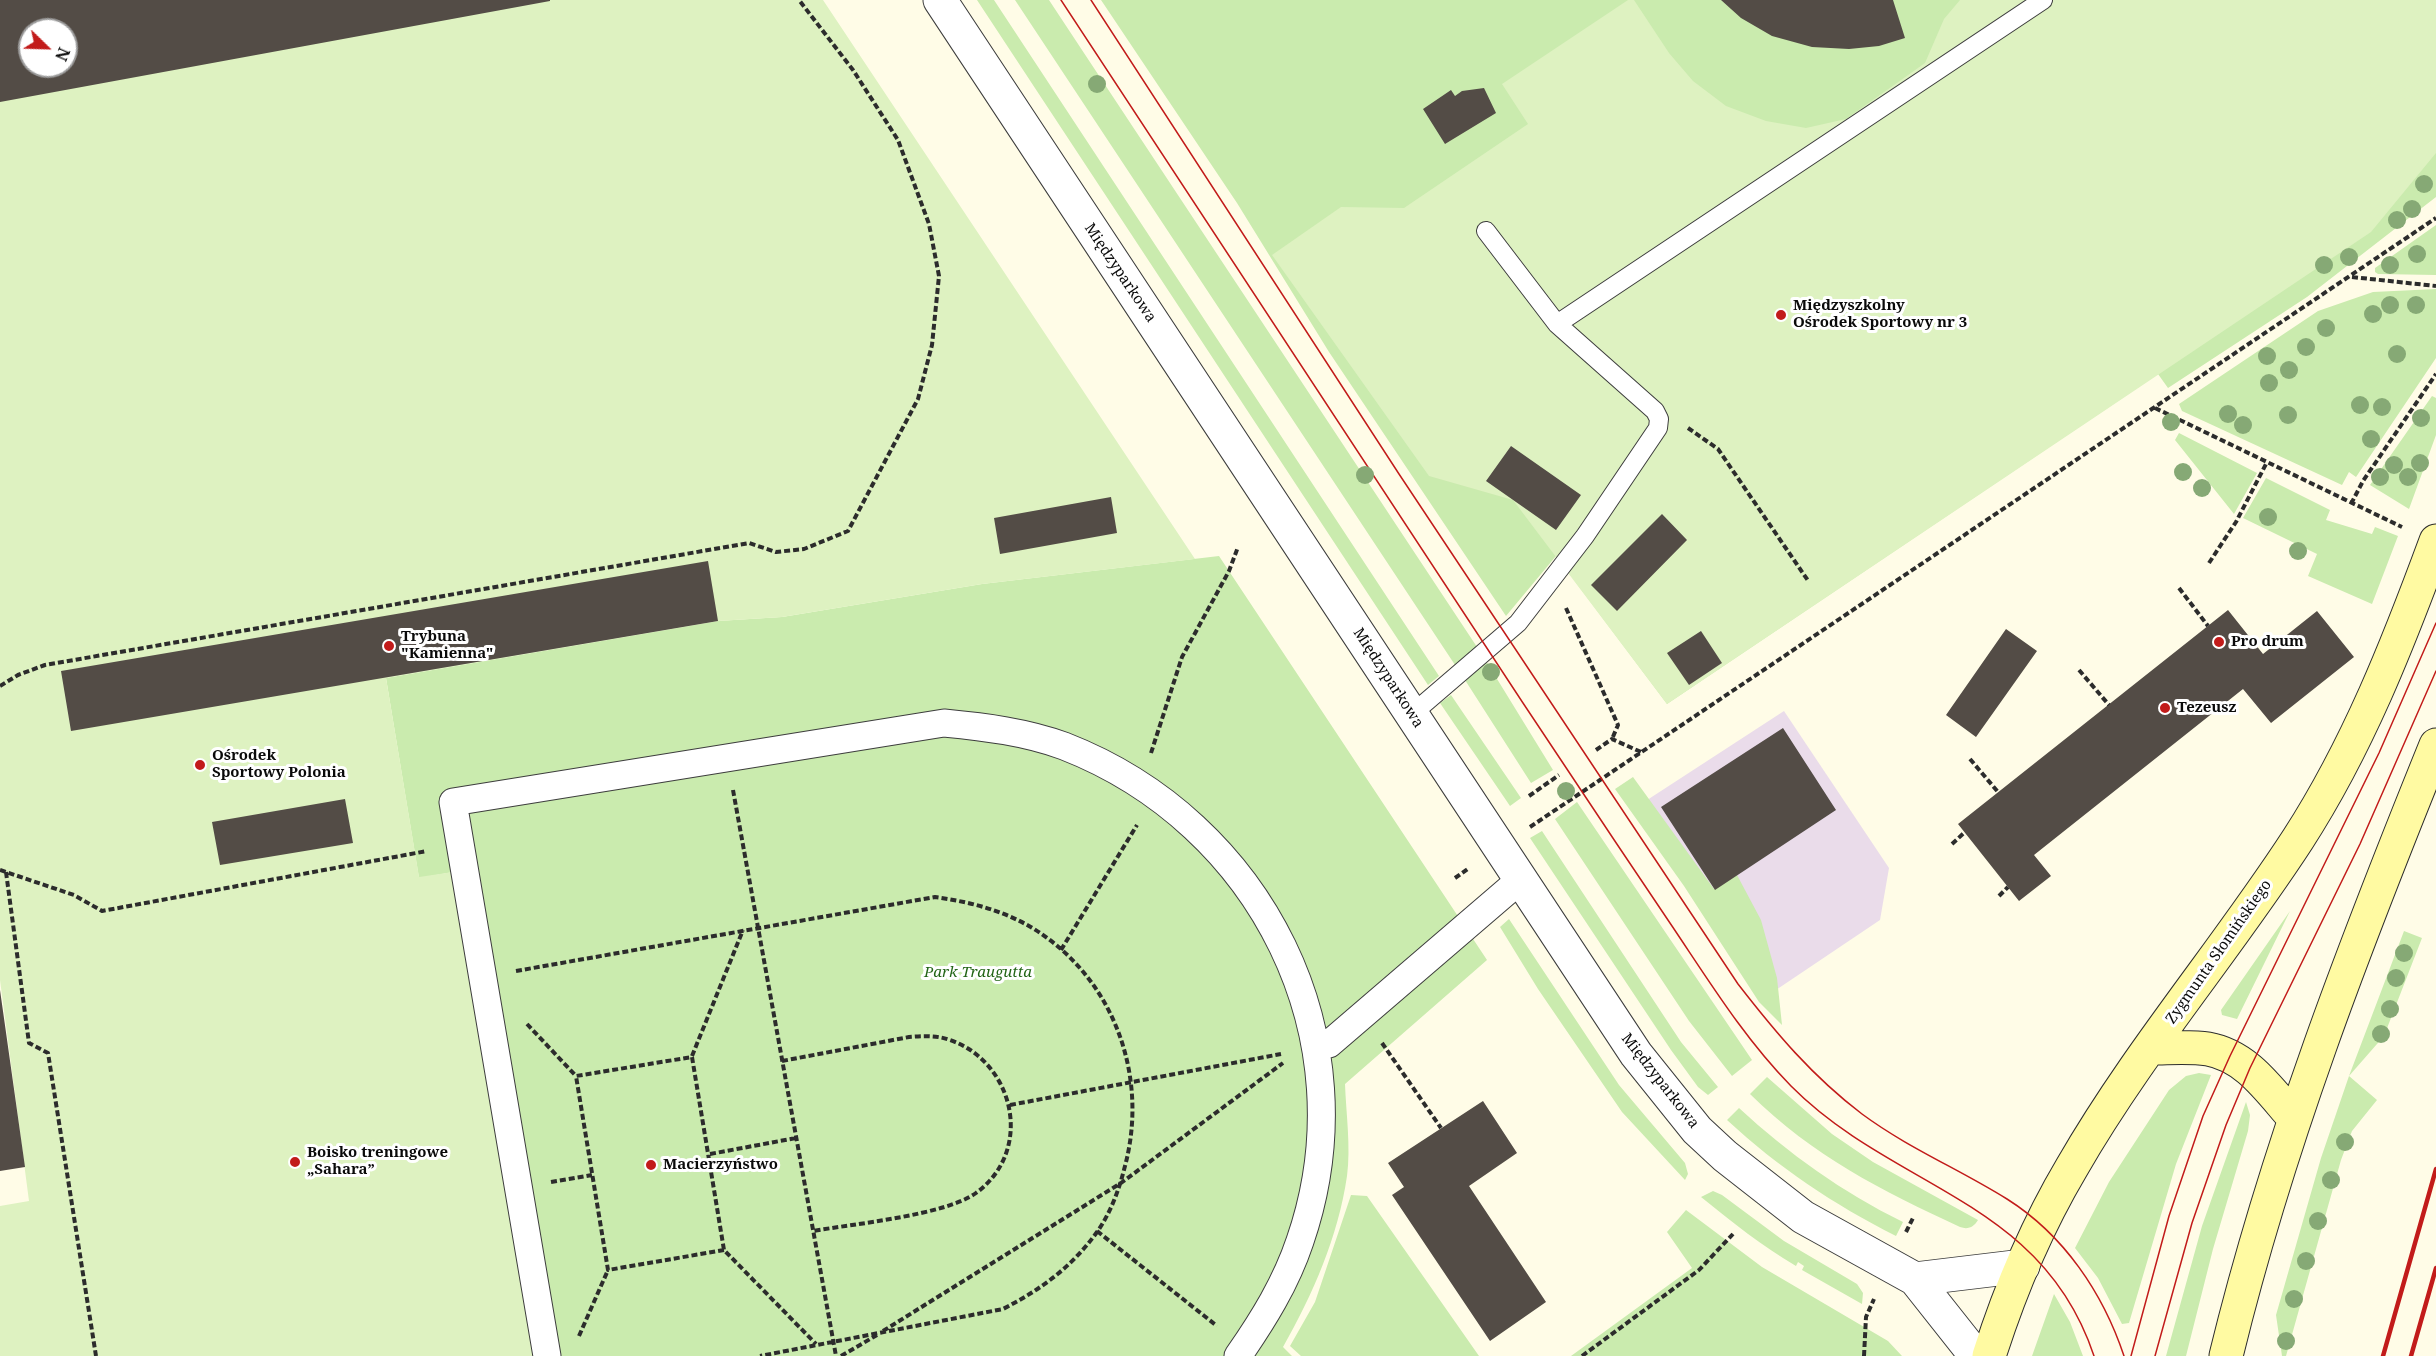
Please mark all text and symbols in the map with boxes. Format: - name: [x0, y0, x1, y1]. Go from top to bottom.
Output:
- north arrow: [18, 18, 78, 78]
- text: N: [50, 44, 75, 64]
- street label: Międzyparkowa: [1080, 220, 1160, 326]
- place label: Międzyszkolny Ośrodek Sportowy nr 3: [1793, 297, 1967, 332]
- marker: Międzyszkolny Ośrodek Sportowy nr 3: [1774, 308, 1788, 322]
- street label: Międzyparkowa: [1349, 625, 1427, 731]
- place label: Trybuna "Kamienna": [401, 628, 493, 663]
- place label: Pro drum: [2231, 633, 2304, 651]
- marker: Pro drum: [2212, 635, 2226, 649]
- marker: Trybuna "Kamienna": [382, 639, 396, 653]
- place label: Tezeusz: [2177, 699, 2236, 717]
- marker: Tezeusz: [2158, 701, 2172, 715]
- place label: Ośrodek Sportowy Polonia: [212, 747, 346, 782]
- marker: Ośrodek Sportowy Polonia: [193, 758, 207, 772]
- street label: Zygmunta Słomińskiego: [2162, 876, 2276, 1028]
- park label: Park Traugutta: [924, 964, 1032, 982]
- street label: Międzyparkowa: [1617, 1030, 1703, 1132]
- place label: Boisko treningowe „Sahara”: [307, 1144, 448, 1179]
- marker: Boisko treningowe „Sahara”: [288, 1155, 302, 1169]
- place label: Macierzyństwo: [663, 1156, 778, 1174]
- marker: Macierzyństwo: [644, 1158, 658, 1172]

